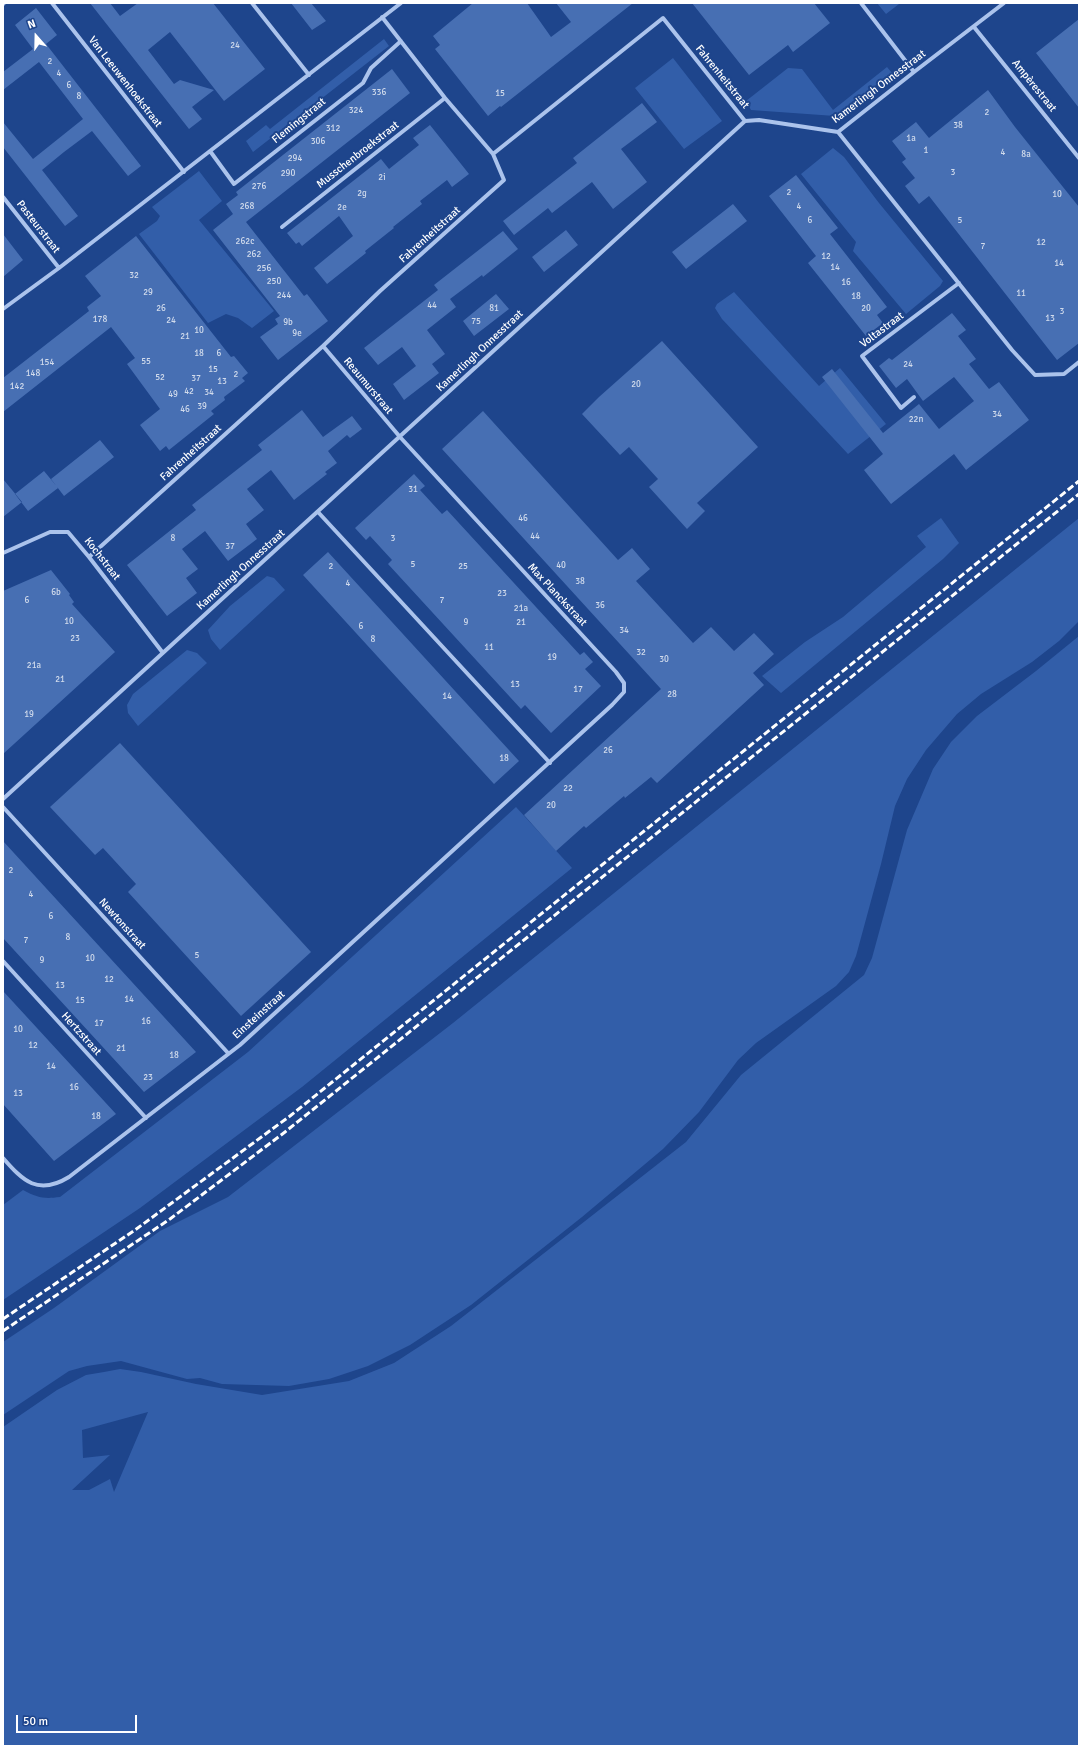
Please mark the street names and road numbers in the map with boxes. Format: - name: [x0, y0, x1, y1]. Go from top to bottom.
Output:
- street label: Van Leeuwenhoekstraat: [85, 34, 165, 130]
- street label: Fahrenheitstraat: [692, 43, 752, 111]
- street label: Kamerlingh Onnesstraat: [830, 47, 928, 127]
- street label: Ampèrestraat: [1009, 57, 1059, 115]
- street label: Flemingstraat: [269, 95, 329, 147]
- street label: Musschenbroekstraat: [314, 119, 402, 191]
- street label: Pasteurstraat: [13, 198, 63, 256]
- street label: Fahrenheitstraat: [397, 204, 463, 266]
- street label: Kamerlingh Onnesstraat: [434, 307, 526, 395]
- street label: Voltastraat: [857, 309, 907, 351]
- street label: Reaumurstraat: [340, 355, 396, 417]
- street label: Fahrenheitstraat: [158, 422, 224, 484]
- street label: Kamerlingh Onnesstraat: [194, 527, 288, 613]
- street label: Kochstraat: [81, 535, 123, 583]
- street label: Max Planckstraat: [524, 561, 590, 629]
- street label: Newtonstraat: [96, 896, 148, 952]
- street label: Einsteinstraat: [230, 988, 288, 1042]
- street label: Hertzstraat: [58, 1010, 104, 1058]

